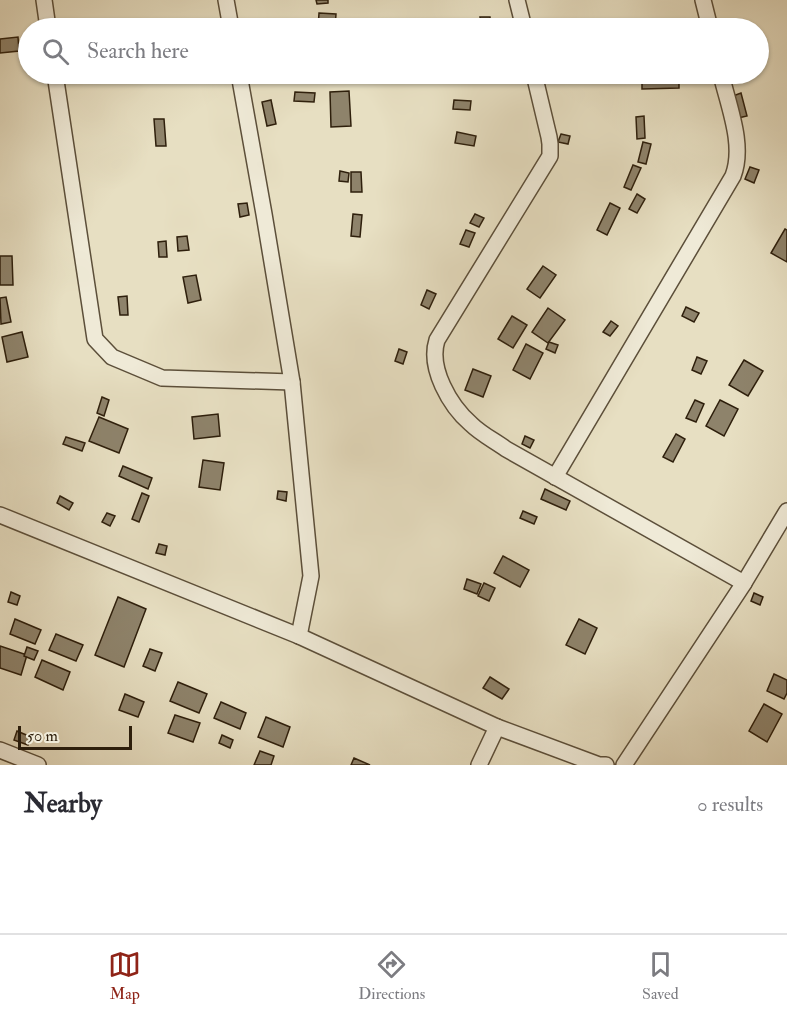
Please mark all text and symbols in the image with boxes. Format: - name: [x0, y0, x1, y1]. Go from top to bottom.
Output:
- search box: [18, 18, 769, 84]
- icon: search: [39, 35, 72, 68]
- text: Search here: [87, 37, 189, 65]
- scale bar: [18, 723, 132, 750]
- text: 50 m: [27, 726, 58, 746]
- text: Nearby: [24, 788, 102, 820]
- text: 0 results: [697, 792, 763, 817]
- tab: Map: [108, 948, 141, 1004]
- tab: Directions: [358, 948, 425, 1004]
- tab: Saved: [642, 948, 679, 1004]

